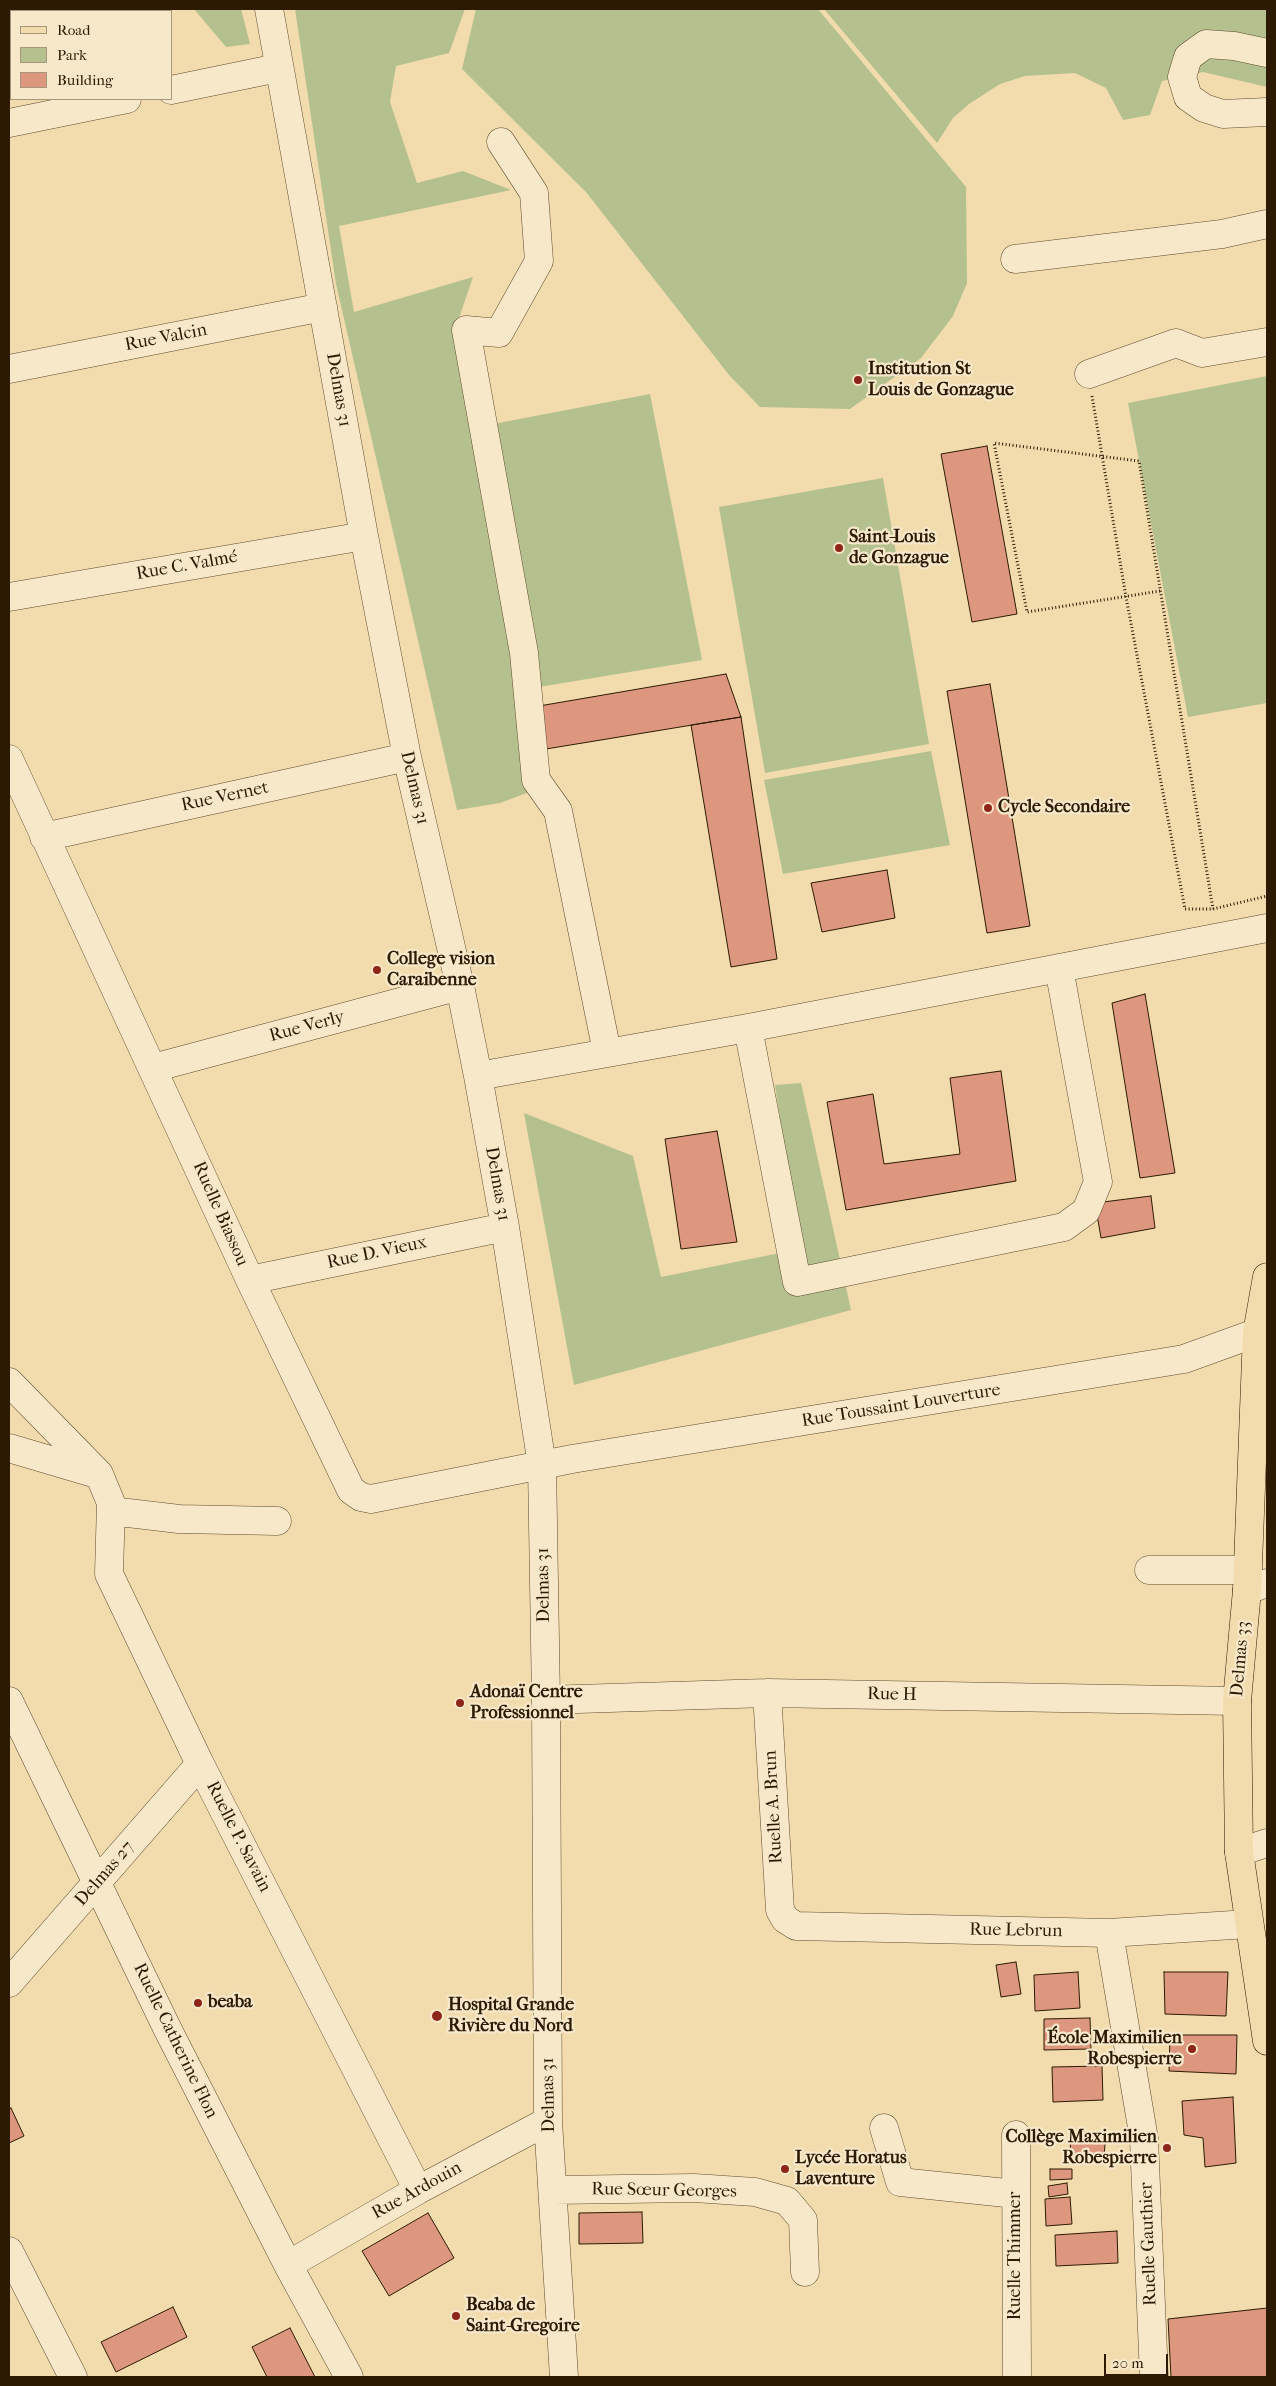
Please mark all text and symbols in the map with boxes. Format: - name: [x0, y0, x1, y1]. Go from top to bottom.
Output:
- legend: [10, 10, 172, 100]
- text: Road: [57, 21, 90, 39]
- text: Park: [57, 46, 87, 64]
- text: Building: [57, 71, 113, 89]
- street label: Rue Valcin: [123, 319, 209, 357]
- street label: Delmas 31: [321, 351, 355, 429]
- place label: Institution St Louis de Gonzague: [868, 359, 1014, 402]
- marker: Institution St Louis de Gonzague: [852, 374, 864, 386]
- place label: Saint-Louis de Gonzague: [849, 527, 949, 570]
- marker: Saint-Louis de Gonzague: [833, 542, 845, 554]
- street label: Rue C. Valmé: [135, 546, 239, 586]
- street label: Delmas 31: [395, 749, 433, 827]
- street label: Rue Vernet: [179, 777, 271, 817]
- place label: Cycle Secondaire: [998, 797, 1130, 819]
- marker: Cycle Secondaire: [982, 802, 994, 814]
- place label: College vision Caraibenne: [387, 949, 495, 992]
- marker: College vision Caraibenne: [371, 964, 383, 976]
- street label: Rue Verly: [267, 1007, 347, 1047]
- street label: Delmas 31: [480, 1145, 514, 1223]
- street label: Ruelle Biassou: [187, 1158, 253, 1270]
- street label: Rue D. Vieux: [325, 1232, 429, 1274]
- street label: Rue Toussaint Louverture: [800, 1380, 1002, 1432]
- street label: Delmas 31: [533, 1547, 555, 1623]
- street label: Delmas 33: [1227, 1620, 1255, 1698]
- place label: Adonaï Centre Professionnel: [470, 1682, 583, 1725]
- street label: Rue H: [867, 1684, 917, 1706]
- marker: Adonaï Centre Professionnel: [454, 1697, 466, 1709]
- street label: Ruelle A. Brun: [760, 1750, 788, 1864]
- street label: Ruelle P. Savain: [201, 1778, 275, 1896]
- street label: Delmas 27: [71, 1837, 139, 1911]
- street label: Rue Lebrun: [969, 1919, 1063, 1943]
- street label: Ruelle Catherine Flon: [128, 1960, 222, 2122]
- place label: beaba: [208, 1992, 252, 2014]
- place label: Hospital Grande Rivière du Nord: [448, 1995, 574, 2038]
- marker: beaba: [192, 1997, 204, 2009]
- marker: Hospital Grande Rivière du Nord: [430, 2009, 444, 2023]
- place label: École Maximilien Robespierre: [1047, 2028, 1182, 2070]
- marker: École Maximilien Robespierre: [1186, 2043, 1198, 2055]
- street label: Delmas 31: [538, 2057, 560, 2133]
- place label: Collège Maximilien Robespierre: [1005, 2127, 1157, 2170]
- marker: Collège Maximilien Robespierre: [1161, 2142, 1173, 2154]
- place label: Lycée Horatus Laventure: [795, 2148, 907, 2190]
- street label: Rue Ardouin: [368, 2157, 466, 2225]
- marker: Lycée Horatus Laventure: [779, 2163, 791, 2175]
- street label: Rue Sœur Georges: [591, 2179, 737, 2203]
- street label: Ruelle Gauthier: [1136, 2182, 1162, 2306]
- street label: Ruelle Thimmer: [1005, 2192, 1027, 2320]
- place label: Beaba de Saint-Gregoire: [466, 2295, 580, 2338]
- marker: Beaba de Saint-Gregoire: [450, 2310, 462, 2322]
- scale bar: [1106, 2344, 1170, 2376]
- text: 20 m: [1112, 2354, 1144, 2372]

